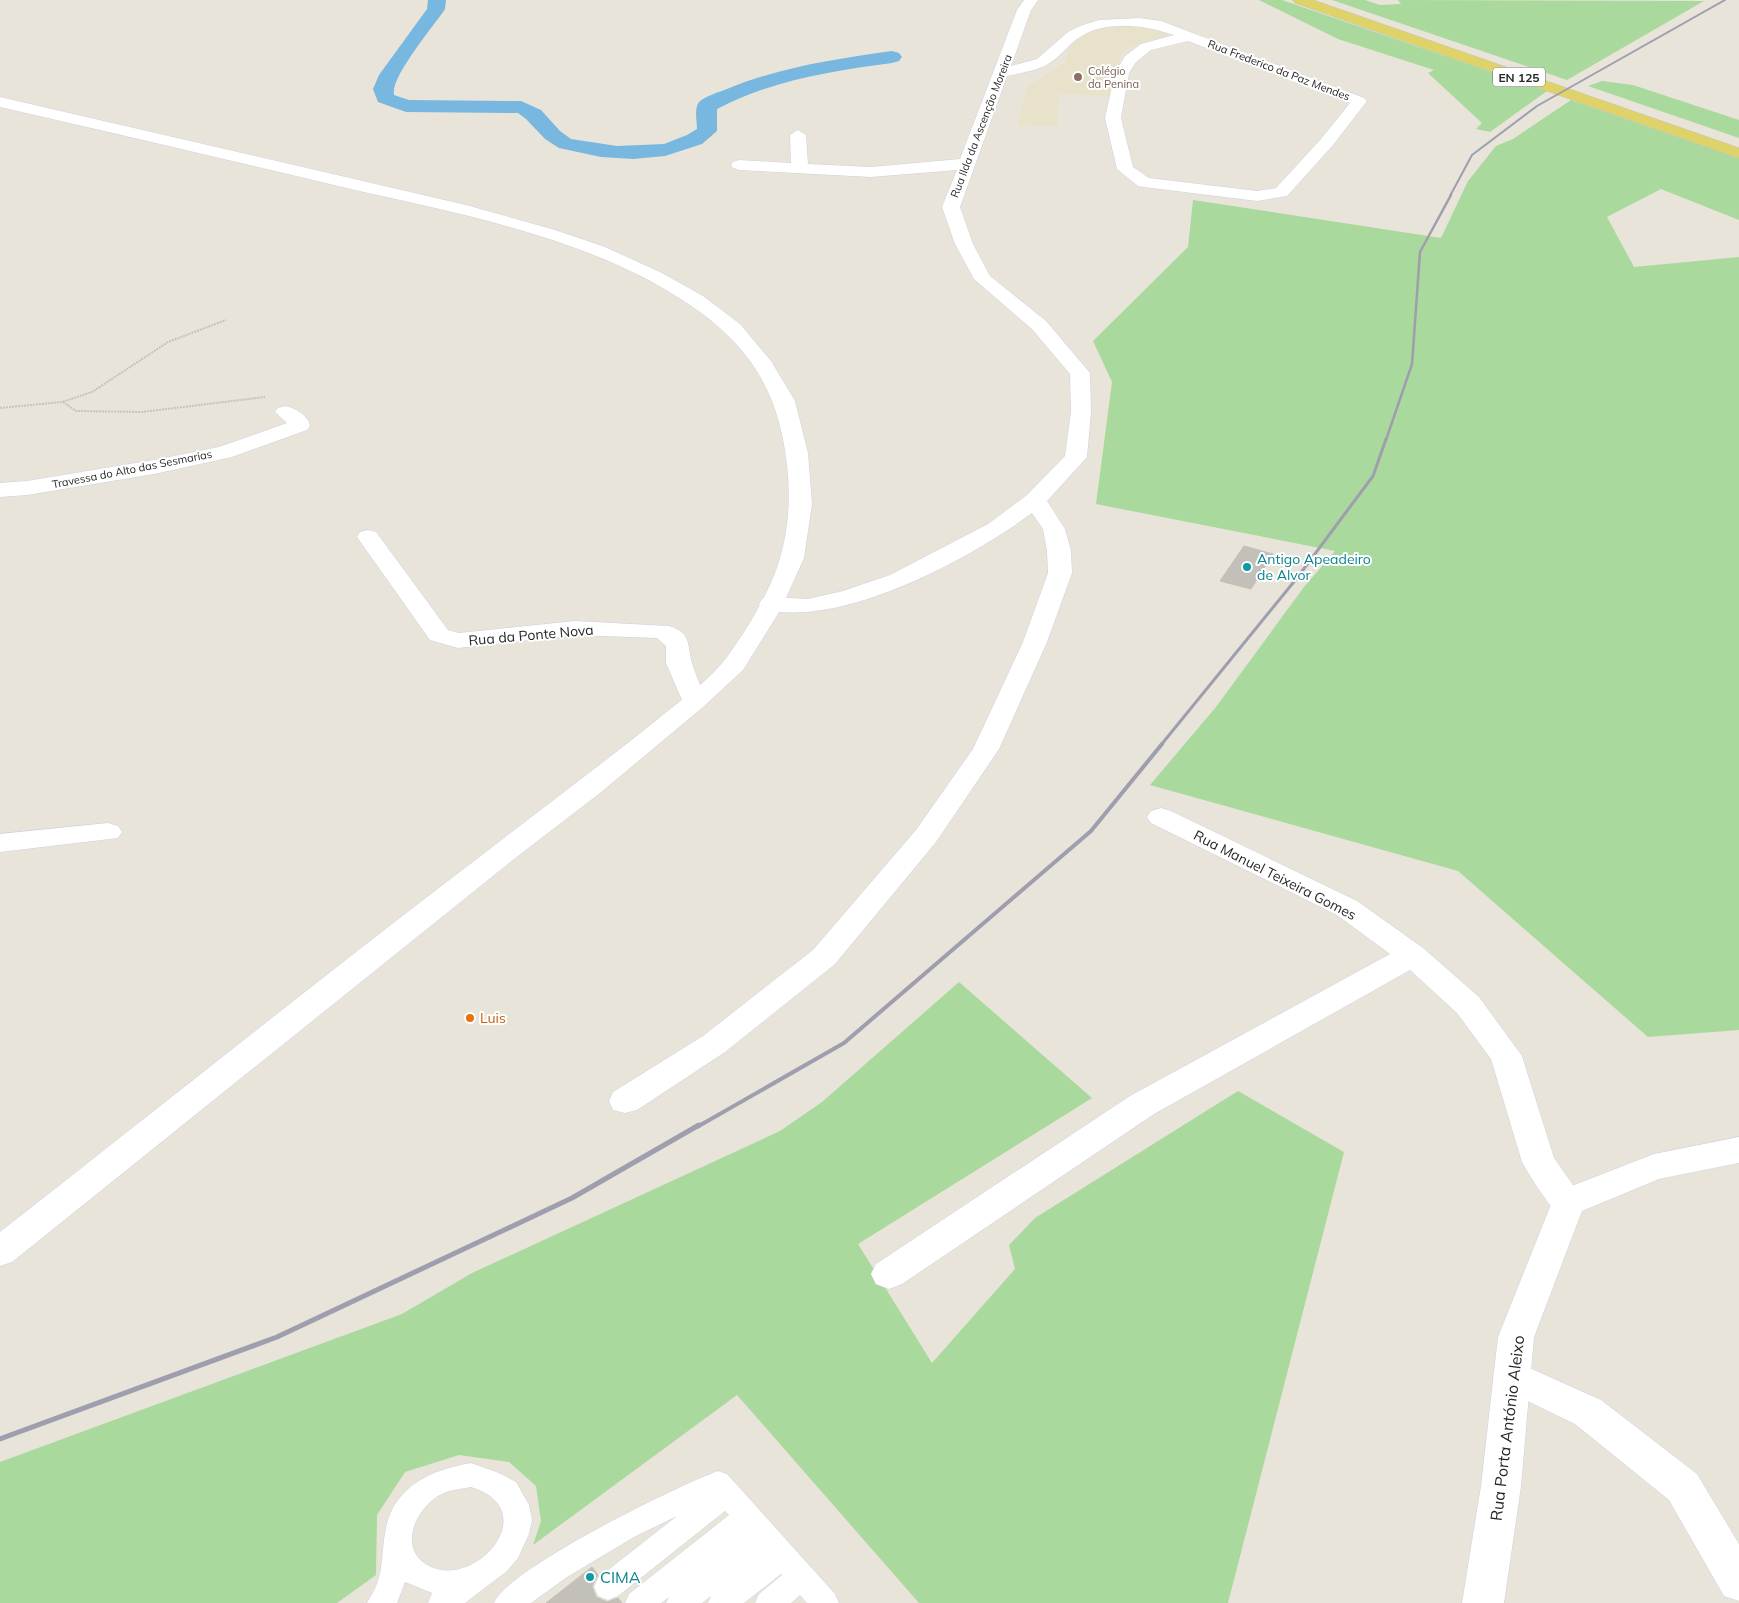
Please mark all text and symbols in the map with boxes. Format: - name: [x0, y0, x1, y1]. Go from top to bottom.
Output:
- street label: Rua Frederico da Paz Mendes: [1206, 36, 1352, 104]
- street label: Rua Ilda da Ascenção Moreira: [947, 52, 1015, 200]
- place label: Colégio da Penina: [1088, 64, 1139, 91]
- road number: EN 125: [1493, 68, 1545, 86]
- marker: Colégio da Penina: [1072, 71, 1084, 83]
- street label: Travessa do Alto das Sesmarias: [51, 447, 213, 491]
- place label: Antigo Apeadeiro de Alvor: [1257, 550, 1371, 584]
- marker: Antigo Apeadeiro de Alvor: [1241, 561, 1253, 573]
- street label: Rua da Ponte Nova: [468, 621, 594, 649]
- street label: Rua Manuel Teixeira Gomes: [1191, 826, 1359, 924]
- place label: Luis: [480, 1009, 506, 1027]
- marker: Luis: [464, 1012, 476, 1024]
- street label: Rua Porta António Aleixo: [1486, 1334, 1528, 1522]
- place label: CIMA: [600, 1567, 641, 1587]
- marker: CIMA: [584, 1571, 596, 1583]

